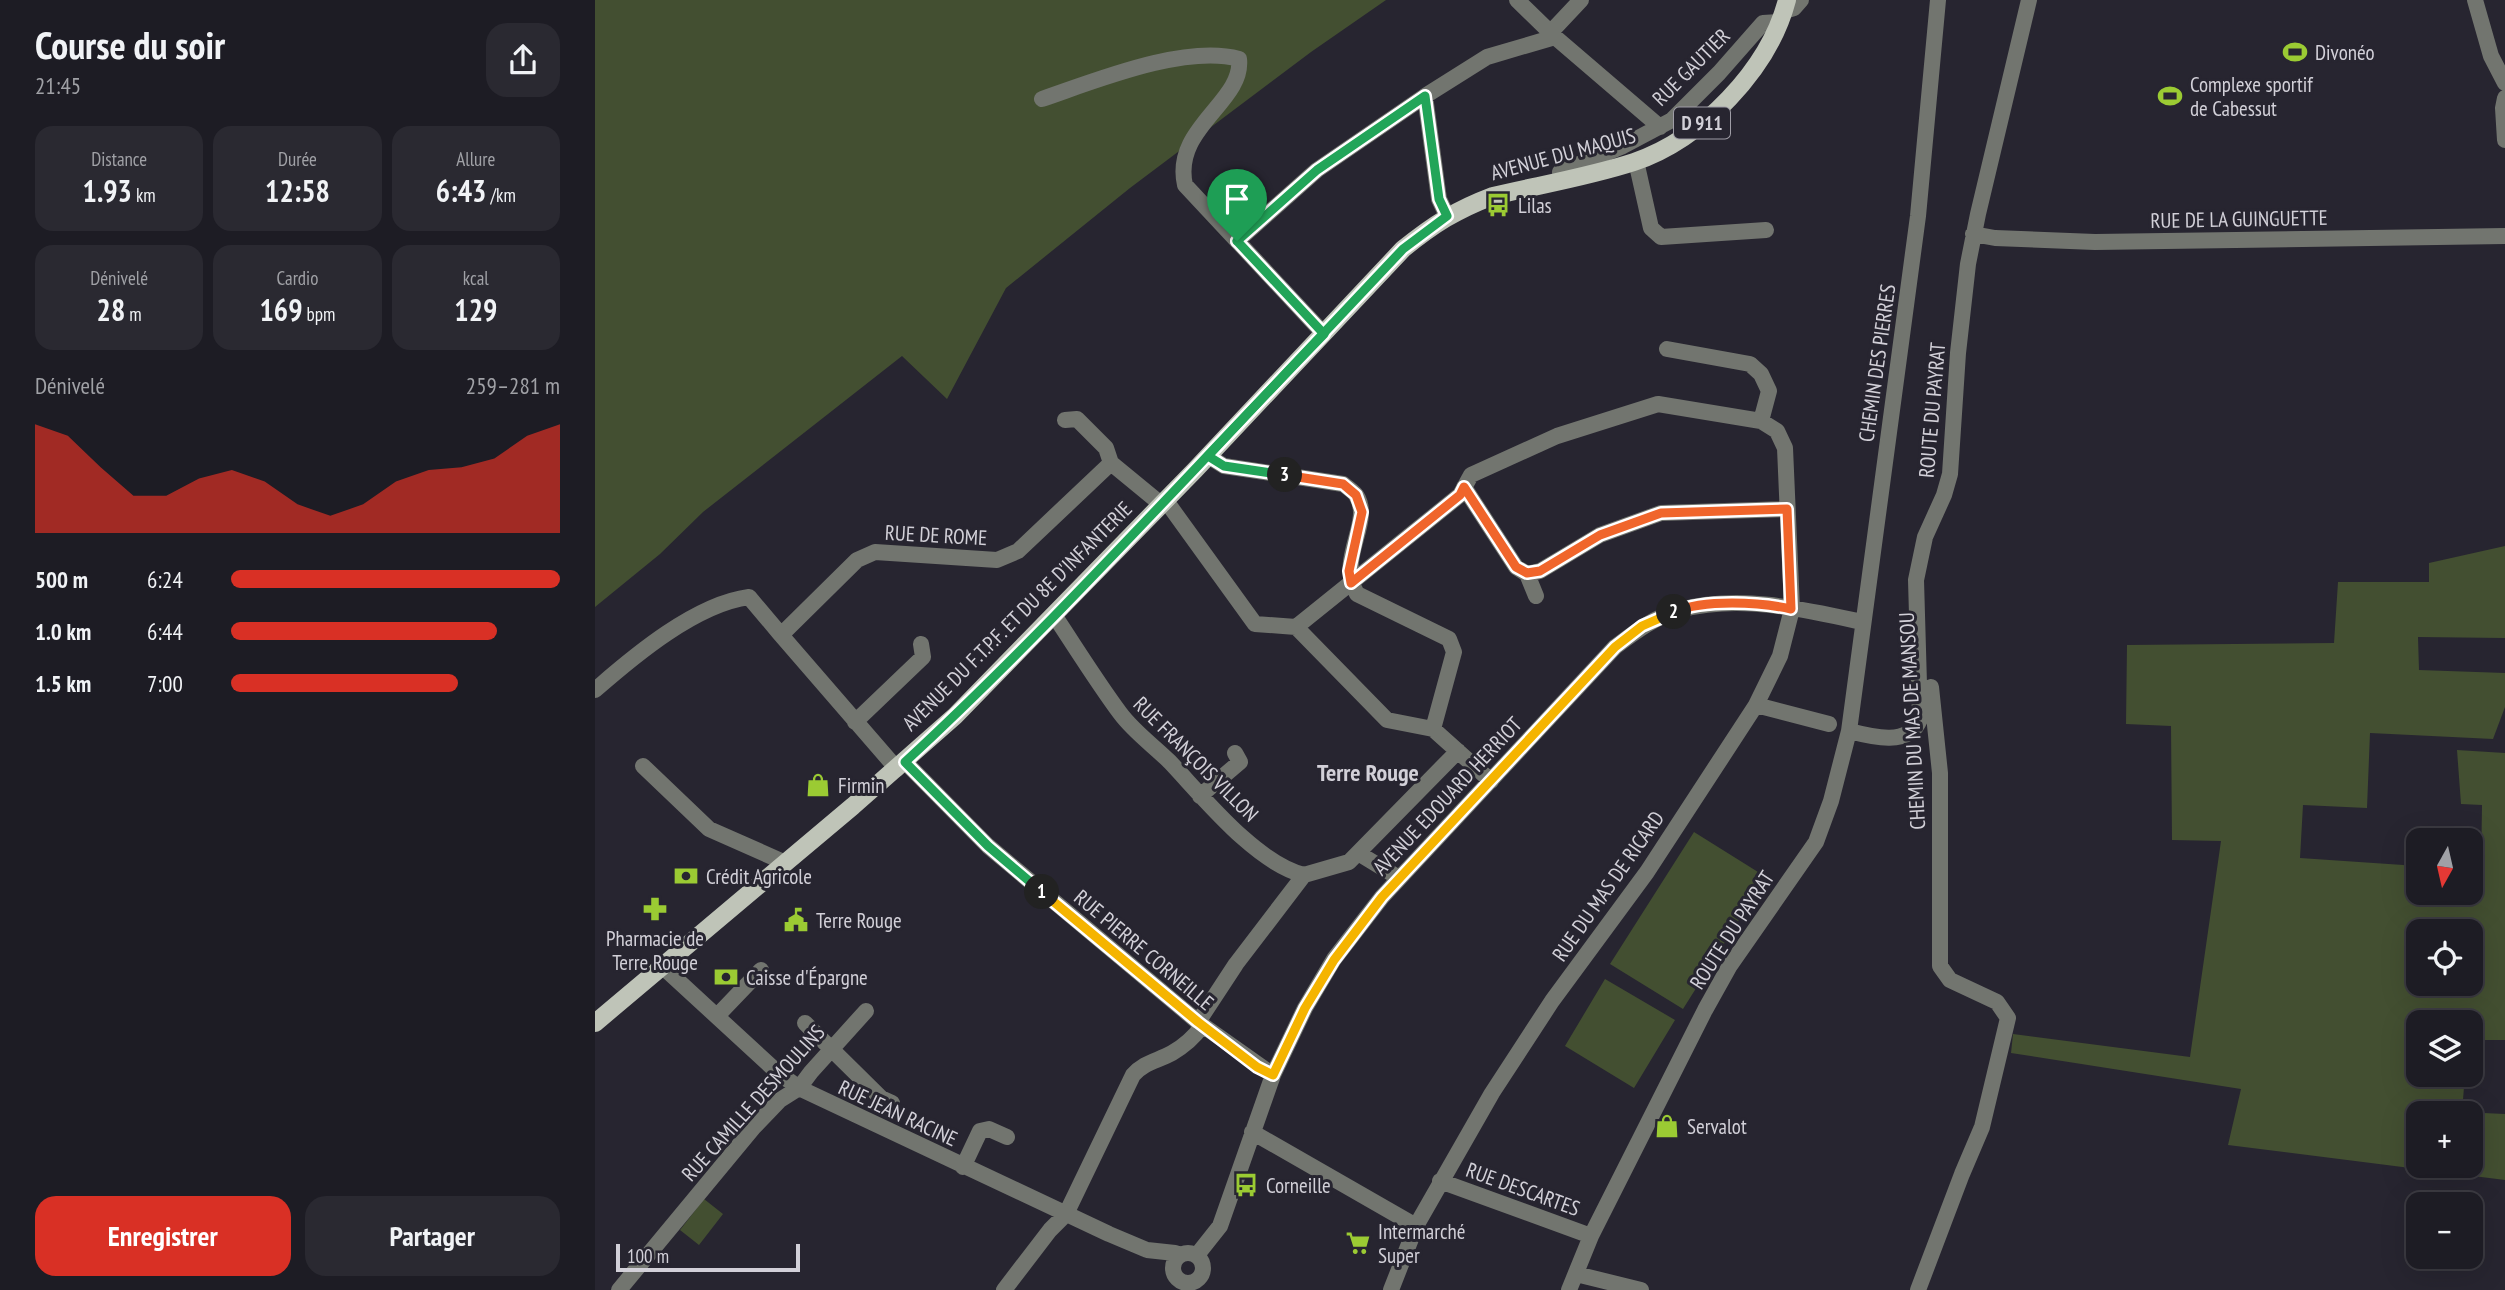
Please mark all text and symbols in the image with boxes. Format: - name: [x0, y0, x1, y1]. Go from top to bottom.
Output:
- text: Course du soir: [35, 20, 225, 69]
- street label: RUE GAUTIER: [1646, 22, 1736, 112]
- button: share: [486, 23, 560, 97]
- sports icon: Divonéo: [2281, 38, 2309, 66]
- place label: Divonéo: [2315, 39, 2375, 66]
- text: 21:45: [35, 71, 81, 100]
- place label: Complexe sportif de Cabessut: [2190, 71, 2313, 122]
- sports icon: Complexe sportif de Cabessut: [2156, 82, 2184, 110]
- road number: D 911: [1674, 108, 1730, 139]
- street label: AVENUE DU MAQUIS: [1487, 122, 1639, 186]
- text: Distance: [91, 147, 147, 171]
- text: Durée: [278, 147, 317, 171]
- text: Allure: [456, 147, 495, 171]
- pin: [1207, 169, 1267, 241]
- text: 1.93: [83, 171, 132, 210]
- text: 12:58: [265, 171, 330, 210]
- text: 6:43: [436, 171, 486, 210]
- icon: arrive: [1218, 180, 1256, 218]
- text: km: [132, 183, 156, 207]
- text: /km: [486, 183, 516, 207]
- bus stop icon: Lilas: [1484, 191, 1512, 219]
- place label: Lilas: [1518, 192, 1552, 219]
- street label: RUE DE LA GUINGUETTE: [2150, 204, 2328, 234]
- text: Dénivelé: [90, 266, 148, 290]
- text: Cardio: [277, 266, 318, 290]
- text: kcal: [463, 266, 489, 290]
- street label: CHEMIN DES PIERRES: [1853, 282, 1901, 444]
- text: 28: [97, 290, 125, 329]
- text: 169: [260, 290, 303, 329]
- text: 129: [454, 290, 497, 329]
- text: m: [125, 302, 142, 326]
- text: bpm: [303, 302, 335, 326]
- street label: ROUTE DU PAYRAT: [1913, 341, 1951, 479]
- text: Dénivelé: [35, 371, 105, 400]
- text: 259–281 m: [466, 371, 560, 400]
- pin: 3: [1267, 458, 1303, 492]
- text: 3: [1280, 462, 1289, 486]
- street label: AVENUE DU F.T.P.F. ET DU 8E D'INFANTERIE: [896, 495, 1138, 737]
- street label: RUE DE ROME: [884, 519, 988, 551]
- text: 500 m: [35, 565, 88, 594]
- text: 6:24: [147, 565, 183, 594]
- pin: 2: [1657, 594, 1691, 630]
- text: 2: [1669, 599, 1678, 623]
- street label: CHEMIN DU MAS DE MANSOU: [1893, 612, 1931, 830]
- text: 1.0 km: [35, 617, 91, 646]
- text: 6:44: [147, 617, 183, 646]
- text: 1.5 km: [35, 669, 91, 698]
- text: 7:00: [147, 669, 183, 698]
- street label: RUE FRANÇOIS VILLON: [1128, 691, 1264, 827]
- street label: AVENUE EDOUARD HERRIOT: [1367, 711, 1528, 881]
- district label: Terre Rouge: [1317, 757, 1419, 788]
- shop icon: Firmin: [804, 771, 832, 799]
- place label: Firmin: [838, 772, 884, 799]
- street label: RUE DU MAS DE RICARD: [1546, 806, 1670, 966]
- north arrow: [2406, 828, 2483, 905]
- map controls: [2406, 828, 2483, 1269]
- bank icon: Crédit Agricole: [672, 862, 700, 890]
- place label: Crédit Agricole: [706, 863, 812, 890]
- street label: ROUTE DU PAYRAT: [1684, 865, 1781, 994]
- pin: 1: [1025, 874, 1059, 910]
- text: 1: [1037, 879, 1046, 903]
- street label: RUE PIERRE CORNEILLE: [1069, 884, 1219, 1016]
- pharmacy icon: Pharmacie de Terre Rouge: [641, 895, 669, 923]
- public building icon: Terre Rouge: [782, 906, 810, 934]
- place label: Terre Rouge: [816, 907, 902, 934]
- button: locate: [2406, 919, 2483, 996]
- place label: Pharmacie de Terre Rouge: [606, 925, 704, 976]
- bank icon: Caisse d'Épargne: [712, 963, 740, 991]
- place label: Caisse d'Épargne: [746, 964, 868, 991]
- button: layers: [2406, 1010, 2483, 1087]
- street label: RUE CAMILLE DESMOULINS: [676, 1019, 830, 1187]
- street label: RUE JEAN RACINE: [834, 1074, 962, 1152]
- button: +: [2406, 1101, 2483, 1178]
- shop icon: Servalot: [1653, 1112, 1681, 1140]
- place label: Servalot: [1687, 1113, 1747, 1140]
- street label: RUE DESCARTES: [1462, 1156, 1584, 1222]
- bus stop icon: Corneille: [1232, 1171, 1260, 1199]
- place label: Corneille: [1266, 1172, 1331, 1199]
- button: −: [2406, 1192, 2483, 1269]
- button: Enregistrer: [35, 1196, 291, 1276]
- button: Partager: [305, 1196, 560, 1276]
- place label: Intermarché Super: [1378, 1218, 1465, 1269]
- supermarket icon: Intermarché Super: [1344, 1229, 1372, 1257]
- scale bar: [616, 1241, 800, 1273]
- text: 100 m: [627, 1244, 669, 1268]

